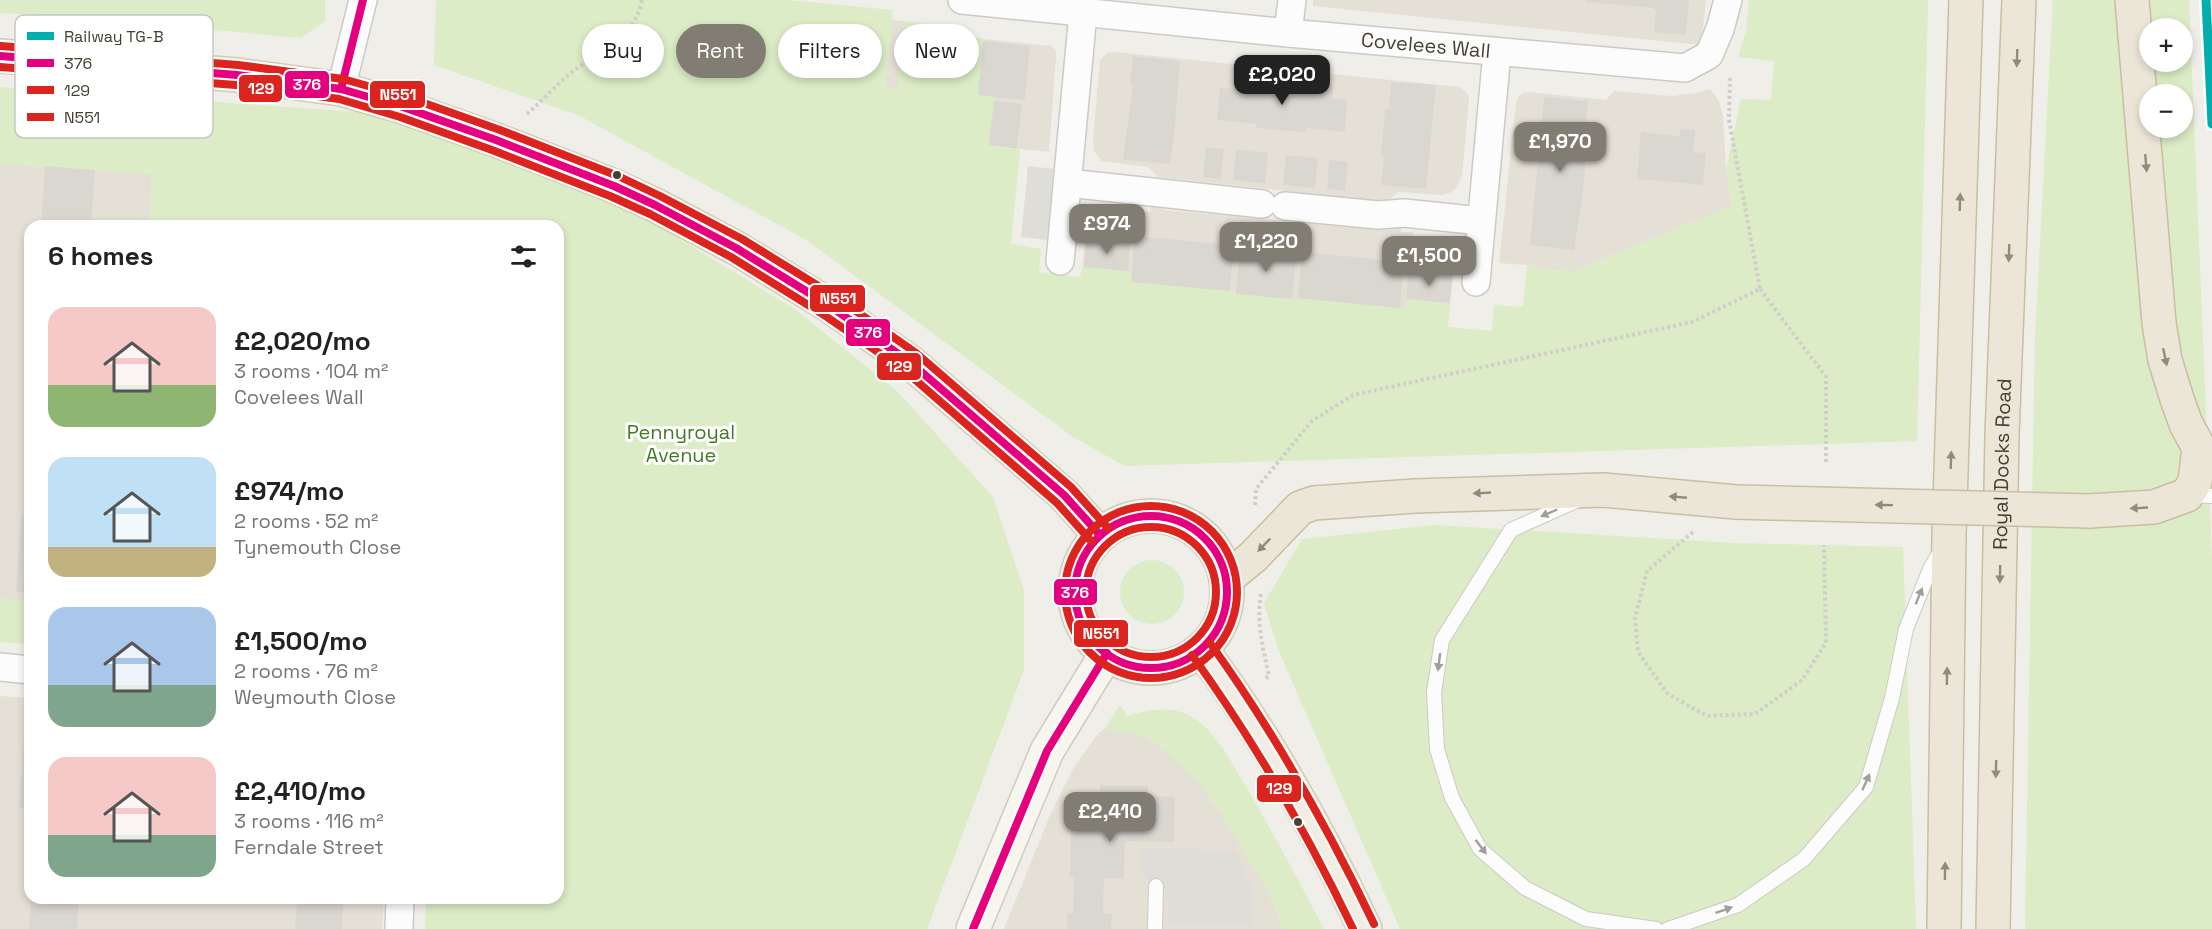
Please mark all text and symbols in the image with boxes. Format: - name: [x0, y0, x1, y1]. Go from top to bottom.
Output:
- legend: [15, 15, 213, 138]
- map controls: [2139, 18, 2193, 138]
- button: +: [2139, 18, 2193, 72]
- chip: Buy: [582, 24, 664, 78]
- chip: Rent: [676, 24, 766, 78]
- chip: Filters: [778, 24, 882, 78]
- chip: New: [894, 24, 979, 78]
- text: Railway TG-B: [64, 26, 164, 47]
- street label: Covelees Wall: [1360, 27, 1492, 64]
- one-way arrow: [2012, 49, 2021, 68]
- text: 376: [64, 53, 92, 74]
- pin: £2,020: [1233, 55, 1331, 106]
- text: £2,020: [1248, 61, 1316, 87]
- line badge: 376: [284, 70, 330, 99]
- line badge: 129: [238, 74, 283, 103]
- text: 376: [293, 74, 321, 95]
- text: 129: [248, 78, 274, 99]
- text: 129: [64, 80, 90, 101]
- line badge: N551: [369, 80, 426, 109]
- text: N551: [380, 84, 416, 105]
- button: −: [2139, 84, 2193, 138]
- text: N551: [64, 107, 100, 128]
- pin: £1,970: [1511, 122, 1609, 173]
- text: £1,970: [1528, 128, 1592, 154]
- one-way arrow: [2141, 153, 2151, 172]
- unlabelled marker: [611, 169, 623, 181]
- one-way arrow: [1955, 192, 1965, 211]
- pin: £974: [1071, 204, 1143, 255]
- text: £974: [1083, 210, 1131, 236]
- pin: £1,220: [1217, 222, 1315, 273]
- text: £1,220: [1234, 228, 1298, 254]
- pin: £1,500: [1380, 236, 1478, 287]
- text: 6 homes: [48, 239, 153, 273]
- icon: filters: [507, 240, 540, 273]
- text: £1,500: [1396, 242, 1462, 268]
- one-way arrow: [2005, 244, 2014, 263]
- line badge: N551: [809, 284, 866, 313]
- text: N551: [820, 288, 856, 309]
- line badge: 376: [845, 318, 891, 347]
- text: 376: [854, 322, 882, 343]
- text: £2,020/mo: [234, 324, 371, 358]
- icon: home: [96, 331, 168, 403]
- one-way arrow: [2161, 348, 2170, 367]
- line badge: 129: [876, 352, 922, 381]
- text: 129: [886, 356, 912, 377]
- text: 3 rooms · 104 m²: [234, 358, 388, 384]
- street label: Royal Docks Road: [1987, 378, 2017, 550]
- text: Covelees Wall: [234, 384, 364, 410]
- park label: Pennyroyal Avenue: [627, 419, 735, 468]
- one-way arrow: [1947, 450, 1956, 469]
- text: £974/mo: [234, 474, 344, 508]
- icon: home: [96, 481, 168, 553]
- one-way arrow: [1472, 488, 1491, 497]
- one-way arrow: [1668, 492, 1687, 502]
- one-way arrow: [1874, 501, 1893, 510]
- one-way arrow: [2130, 503, 2149, 513]
- text: 2 rooms · 52 m²: [234, 508, 378, 534]
- one-way arrow: [1540, 508, 1558, 518]
- text: Tynemouth Close: [234, 534, 401, 560]
- one-way arrow: [1258, 538, 1272, 552]
- one-way arrow: [1995, 565, 2005, 584]
- line badge: 376: [1053, 578, 1098, 606]
- text: 376: [1061, 582, 1089, 603]
- one-way arrow: [1914, 586, 1924, 604]
- line badge: N551: [1073, 619, 1129, 648]
- text: N551: [1083, 623, 1119, 644]
- text: £1,500/mo: [234, 624, 367, 658]
- icon: home: [96, 631, 168, 703]
- one-way arrow: [1434, 653, 1443, 672]
- text: 2 rooms · 76 m²: [234, 658, 378, 684]
- one-way arrow: [1942, 666, 1952, 685]
- text: Weymouth Close: [234, 684, 396, 710]
- one-way arrow: [1991, 760, 2001, 779]
- one-way arrow: [1861, 773, 1871, 791]
- text: £2,410/mo: [234, 774, 366, 808]
- line badge: 129: [1256, 774, 1302, 803]
- text: 129: [1266, 778, 1292, 799]
- icon: home: [96, 781, 168, 853]
- pin: £2,410: [1061, 792, 1159, 843]
- text: £2,410: [1078, 798, 1142, 824]
- text: 3 rooms · 116 m²: [234, 808, 384, 834]
- unlabelled marker: [1292, 816, 1304, 828]
- text: Ferndale Street: [234, 834, 384, 860]
- one-way arrow: [1474, 839, 1486, 854]
- one-way arrow: [1940, 861, 1949, 880]
- one-way arrow: [1715, 905, 1733, 915]

